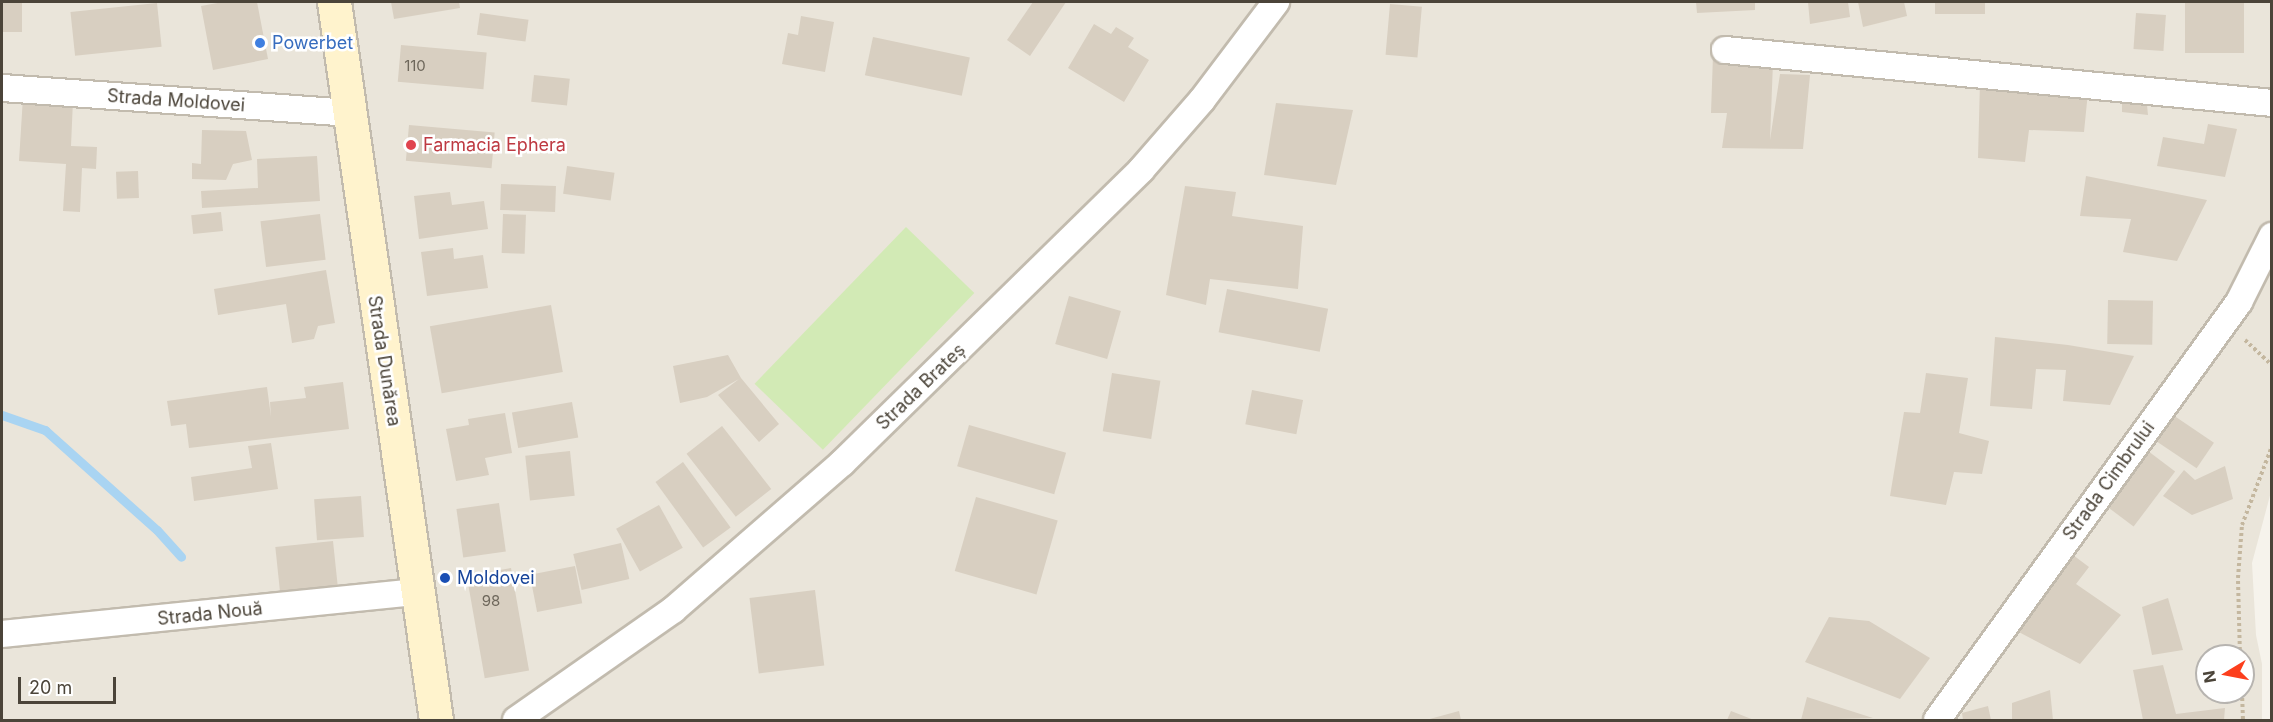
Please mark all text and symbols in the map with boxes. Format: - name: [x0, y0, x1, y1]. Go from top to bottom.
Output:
- place label: Powerbet: [272, 32, 353, 54]
- marker: Powerbet: [253, 36, 267, 50]
- house number: 110: [404, 57, 426, 75]
- street label: Strada Moldovei: [106, 85, 246, 117]
- place label: Farmacia Ephera: [423, 134, 566, 156]
- marker: Farmacia Ephera: [404, 138, 418, 152]
- street label: Strada Dunărea: [363, 294, 405, 428]
- street label: Strada Brateș: [872, 339, 970, 435]
- street label: Strada Cimbrului: [2059, 417, 2159, 545]
- place label: Moldovei: [457, 567, 534, 589]
- marker: Moldovei: [438, 571, 452, 585]
- house number: 98: [482, 592, 500, 610]
- street label: Strada Nouă: [156, 598, 264, 630]
- north arrow: [2195, 644, 2255, 704]
- scale bar: [21, 665, 118, 703]
- text: N: [2198, 669, 2220, 685]
- text: 20 m: [29, 677, 72, 698]

